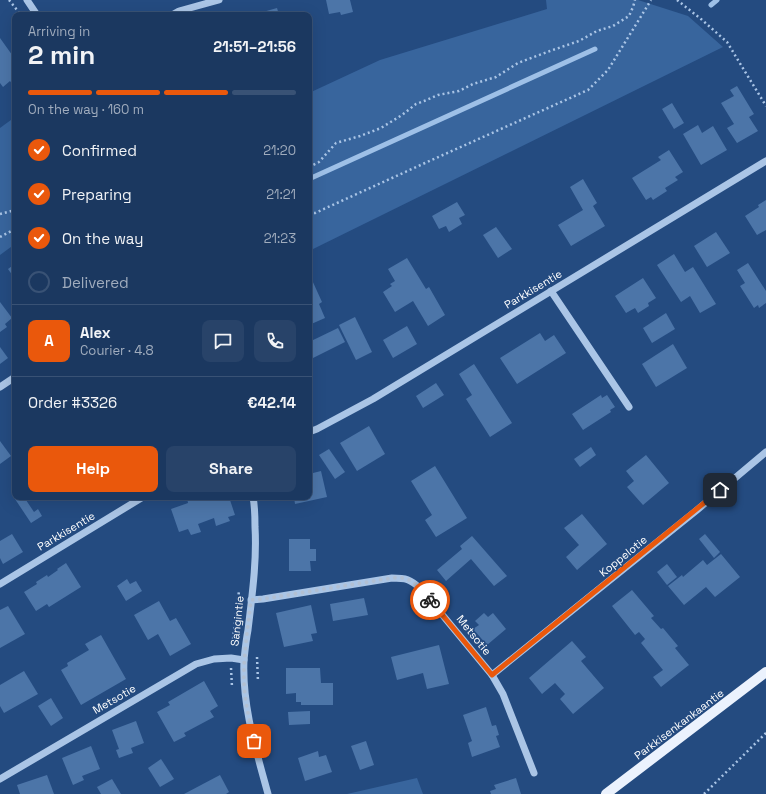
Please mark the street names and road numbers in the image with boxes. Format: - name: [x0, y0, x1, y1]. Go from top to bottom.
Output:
- street label: Parkkisentie: [502, 266, 564, 312]
- street label: Parkkisentie: [35, 508, 97, 554]
- street label: Koppelotie: [596, 532, 650, 580]
- street label: Sangintie: [227, 595, 247, 647]
- street label: Metsotie: [454, 612, 494, 658]
- street label: Metsotie: [90, 681, 138, 717]
- street label: Parkkisenkankaantie: [631, 686, 727, 762]

